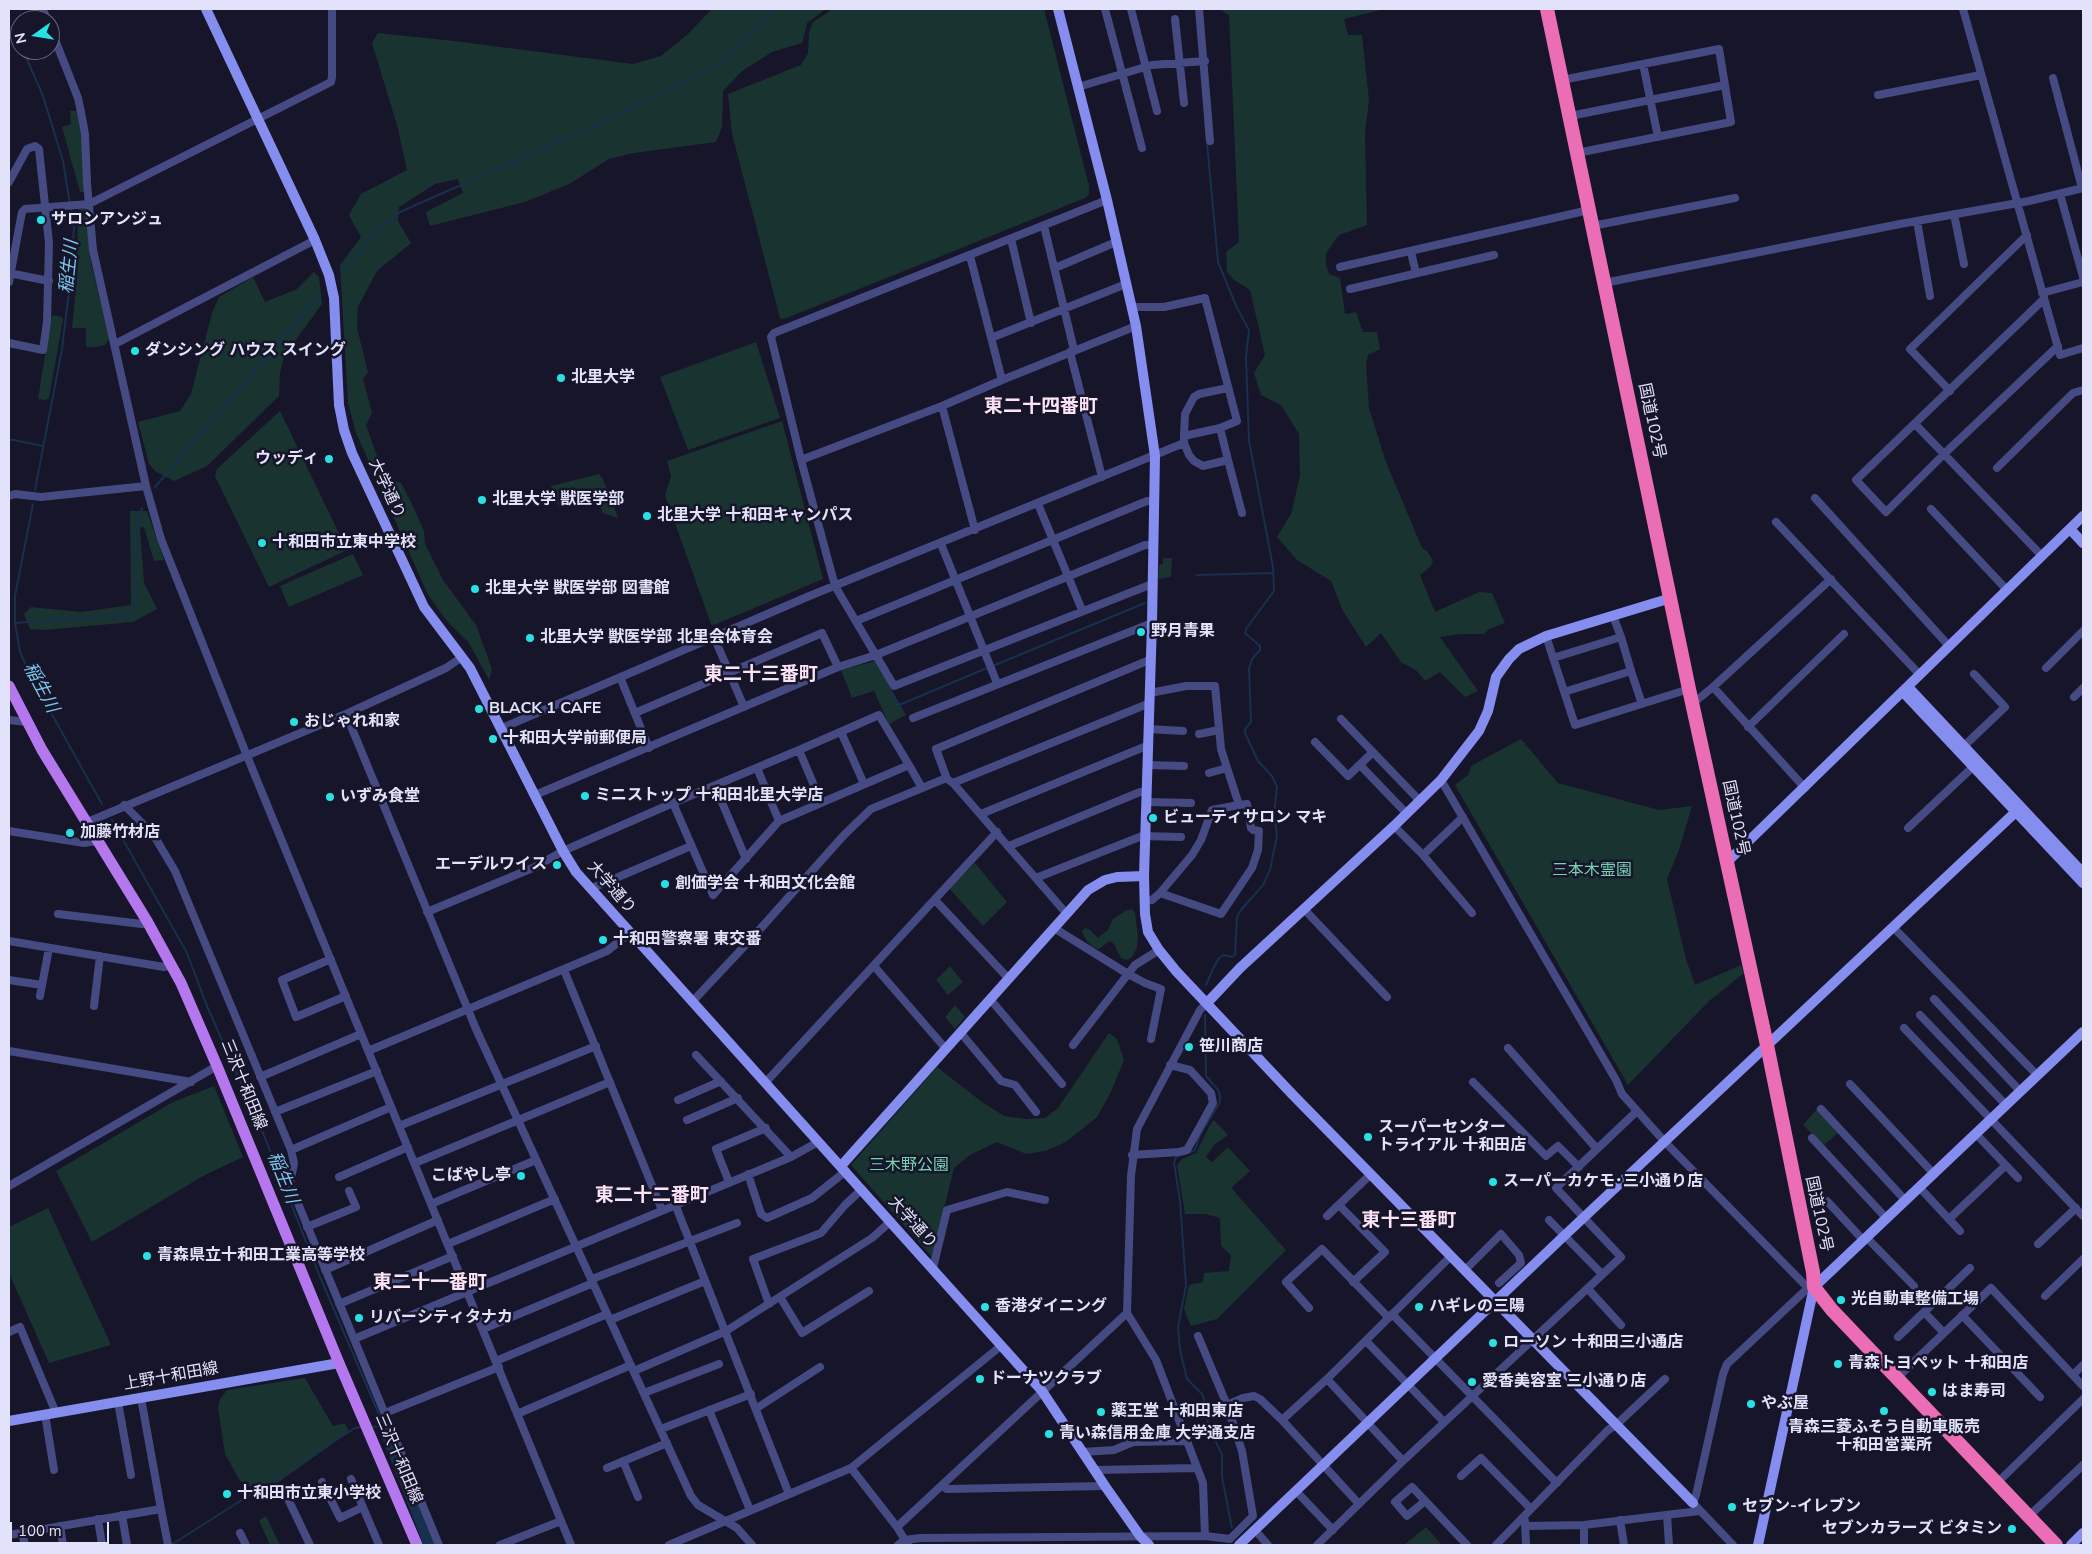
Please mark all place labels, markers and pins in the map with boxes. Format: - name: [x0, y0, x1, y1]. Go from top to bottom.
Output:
- place label: サロンアンジュ: [51, 210, 163, 230]
- marker: サロンアンジュ: [35, 214, 47, 226]
- place label: ダンシング ハウス スイング: [145, 341, 346, 361]
- marker: ダンシング ハウス スイング: [129, 345, 141, 357]
- place label: 北里大学: [571, 368, 635, 388]
- marker: 北里大学: [555, 372, 567, 384]
- place label: ウッディ: [255, 449, 319, 469]
- marker: ウッディ: [323, 453, 335, 465]
- place label: 北里大学 獣医学部: [492, 490, 624, 510]
- marker: 北里大学 獣医学部: [476, 494, 488, 506]
- place label: 北里大学 十和田キャンパス: [657, 506, 853, 526]
- marker: 北里大学 十和田キャンパス: [641, 510, 653, 522]
- place label: 十和田市立東中学校: [272, 533, 416, 553]
- marker: 十和田市立東中学校: [256, 537, 268, 549]
- place label: 北里大学 獣医学部 図書館: [485, 579, 670, 599]
- marker: 北里大学 獣医学部 図書館: [469, 583, 481, 595]
- place label: 野月青果: [1151, 622, 1215, 642]
- marker: 野月青果: [1135, 626, 1147, 638]
- place label: 北里大学 獣医学部 北里会体育会: [540, 628, 773, 648]
- marker: 北里大学 獣医学部 北里会体育会: [524, 632, 536, 644]
- place label: BLACK 1 CAFE: [489, 699, 601, 719]
- marker: BLACK 1 CAFE: [473, 703, 485, 715]
- place label: おじゃれ和家: [304, 712, 400, 732]
- marker: おじゃれ和家: [288, 716, 300, 728]
- place label: 十和田大学前郵便局: [503, 729, 647, 749]
- marker: 十和田大学前郵便局: [487, 733, 499, 745]
- place label: ミニストップ 十和田北里大学店: [595, 786, 823, 806]
- place label: いずみ食堂: [340, 787, 420, 807]
- marker: ミニストップ 十和田北里大学店: [579, 790, 591, 802]
- marker: いずみ食堂: [324, 791, 336, 803]
- place label: ビューティサロン マキ: [1163, 808, 1327, 828]
- marker: ビューティサロン マキ: [1147, 812, 1159, 824]
- place label: 加藤竹材店: [80, 823, 160, 843]
- marker: 加藤竹材店: [64, 827, 76, 839]
- place label: エーデルワイス: [435, 855, 547, 875]
- marker: エーデルワイス: [551, 859, 563, 871]
- place label: 創価学会 十和田文化会館: [675, 874, 855, 894]
- marker: 創価学会 十和田文化会館: [659, 878, 671, 890]
- place label: 十和田警察署 東交番: [613, 930, 761, 950]
- marker: 十和田警察署 東交番: [597, 934, 609, 946]
- place label: 笹川商店: [1199, 1037, 1263, 1057]
- marker: 笹川商店: [1183, 1041, 1195, 1053]
- place label: スーパーセンター トライアル 十和田店: [1378, 1118, 1526, 1156]
- marker: スーパーセンター トライアル 十和田店: [1362, 1131, 1374, 1143]
- place label: こばやし亭: [431, 1166, 511, 1186]
- marker: こばやし亭: [515, 1170, 527, 1182]
- place label: スーパーカケモ･三小通り店: [1503, 1172, 1703, 1192]
- marker: スーパーカケモ･三小通り店: [1487, 1176, 1499, 1188]
- place label: 青森県立十和田工業高等学校: [157, 1246, 365, 1266]
- marker: 青森県立十和田工業高等学校: [141, 1250, 153, 1262]
- place label: 光自動車整備工場: [1851, 1290, 1979, 1310]
- marker: 光自動車整備工場: [1835, 1294, 1847, 1306]
- place label: 香港ダイニング: [995, 1297, 1107, 1317]
- place label: ハギレの三陽: [1429, 1297, 1525, 1317]
- marker: 香港ダイニング: [979, 1301, 991, 1313]
- marker: ハギレの三陽: [1413, 1301, 1425, 1313]
- place label: リバーシティタナカ: [369, 1308, 513, 1328]
- marker: リバーシティタナカ: [353, 1312, 365, 1324]
- place label: ローソン 十和田三小通店: [1503, 1333, 1683, 1353]
- marker: ローソン 十和田三小通店: [1487, 1337, 1499, 1349]
- place label: 青森トヨペット 十和田店: [1848, 1354, 2028, 1374]
- marker: 青森トヨペット 十和田店: [1832, 1358, 1844, 1370]
- place label: ドーナツクラブ: [990, 1369, 1102, 1389]
- place label: 愛香美容室 三小通り店: [1482, 1372, 1646, 1392]
- marker: ドーナツクラブ: [974, 1373, 986, 1385]
- marker: 愛香美容室 三小通り店: [1466, 1376, 1478, 1388]
- place label: はま寿司: [1942, 1382, 2006, 1402]
- marker: はま寿司: [1926, 1386, 1938, 1398]
- place label: やぶ屋: [1761, 1394, 1809, 1414]
- marker: やぶ屋: [1745, 1398, 1757, 1410]
- place label: 薬王堂 十和田東店: [1111, 1402, 1243, 1422]
- marker: 青森三菱ふそう自動車販売 十和田営業所: [1878, 1405, 1890, 1417]
- marker: 薬王堂 十和田東店: [1095, 1406, 1107, 1418]
- place label: 青森三菱ふそう自動車販売 十和田営業所: [1788, 1418, 1980, 1456]
- place label: 青い森信用金庫 大学通支店: [1059, 1424, 1255, 1444]
- marker: 青い森信用金庫 大学通支店: [1043, 1428, 1055, 1440]
- place label: 十和田市立東小学校: [237, 1484, 381, 1504]
- marker: 十和田市立東小学校: [221, 1488, 233, 1500]
- place label: セブン-イレブン: [1742, 1497, 1861, 1517]
- marker: セブン-イレブン: [1726, 1501, 1738, 1513]
- place label: セブンカラーズ ビタミン: [1822, 1519, 2002, 1539]
- marker: セブンカラーズ ビタミン: [2006, 1523, 2018, 1535]

